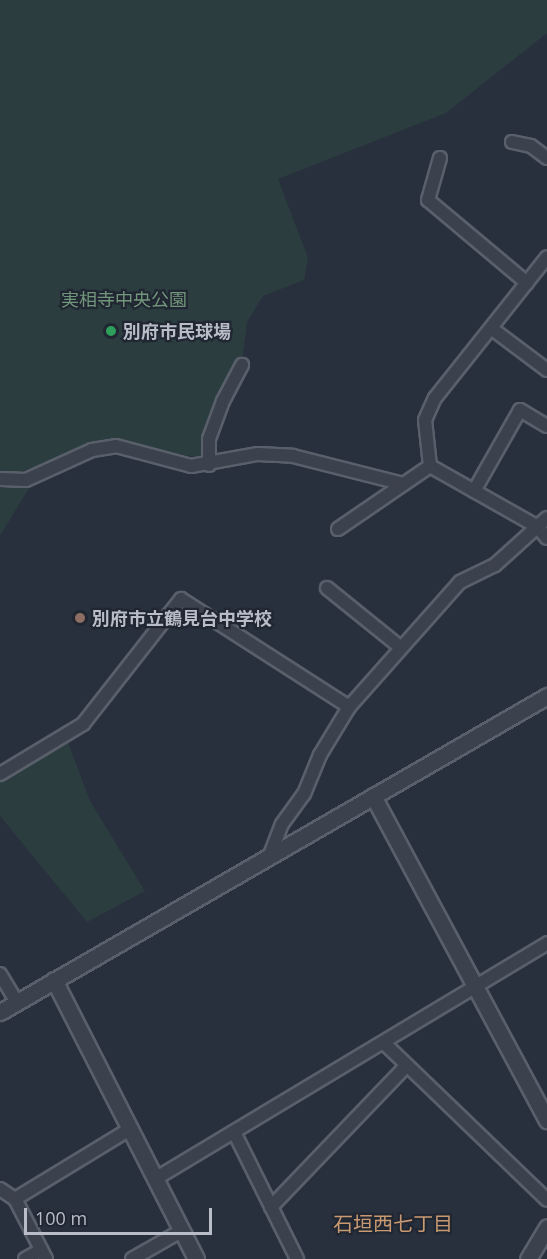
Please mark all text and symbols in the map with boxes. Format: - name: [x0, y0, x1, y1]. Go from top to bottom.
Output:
- park label: 実相寺中央公園: [61, 288, 187, 310]
- place label: 別府市民球場: [123, 320, 231, 342]
- marker: 別府市民球場: [104, 324, 118, 338]
- place label: 別府市立鶴見台中学校: [92, 607, 272, 629]
- marker: 別府市立鶴見台中学校: [73, 611, 87, 625]
- scale bar: [27, 1196, 214, 1234]
- text: 100 m: [35, 1206, 87, 1230]
- district label: 石垣西七丁目: [333, 1211, 453, 1235]

